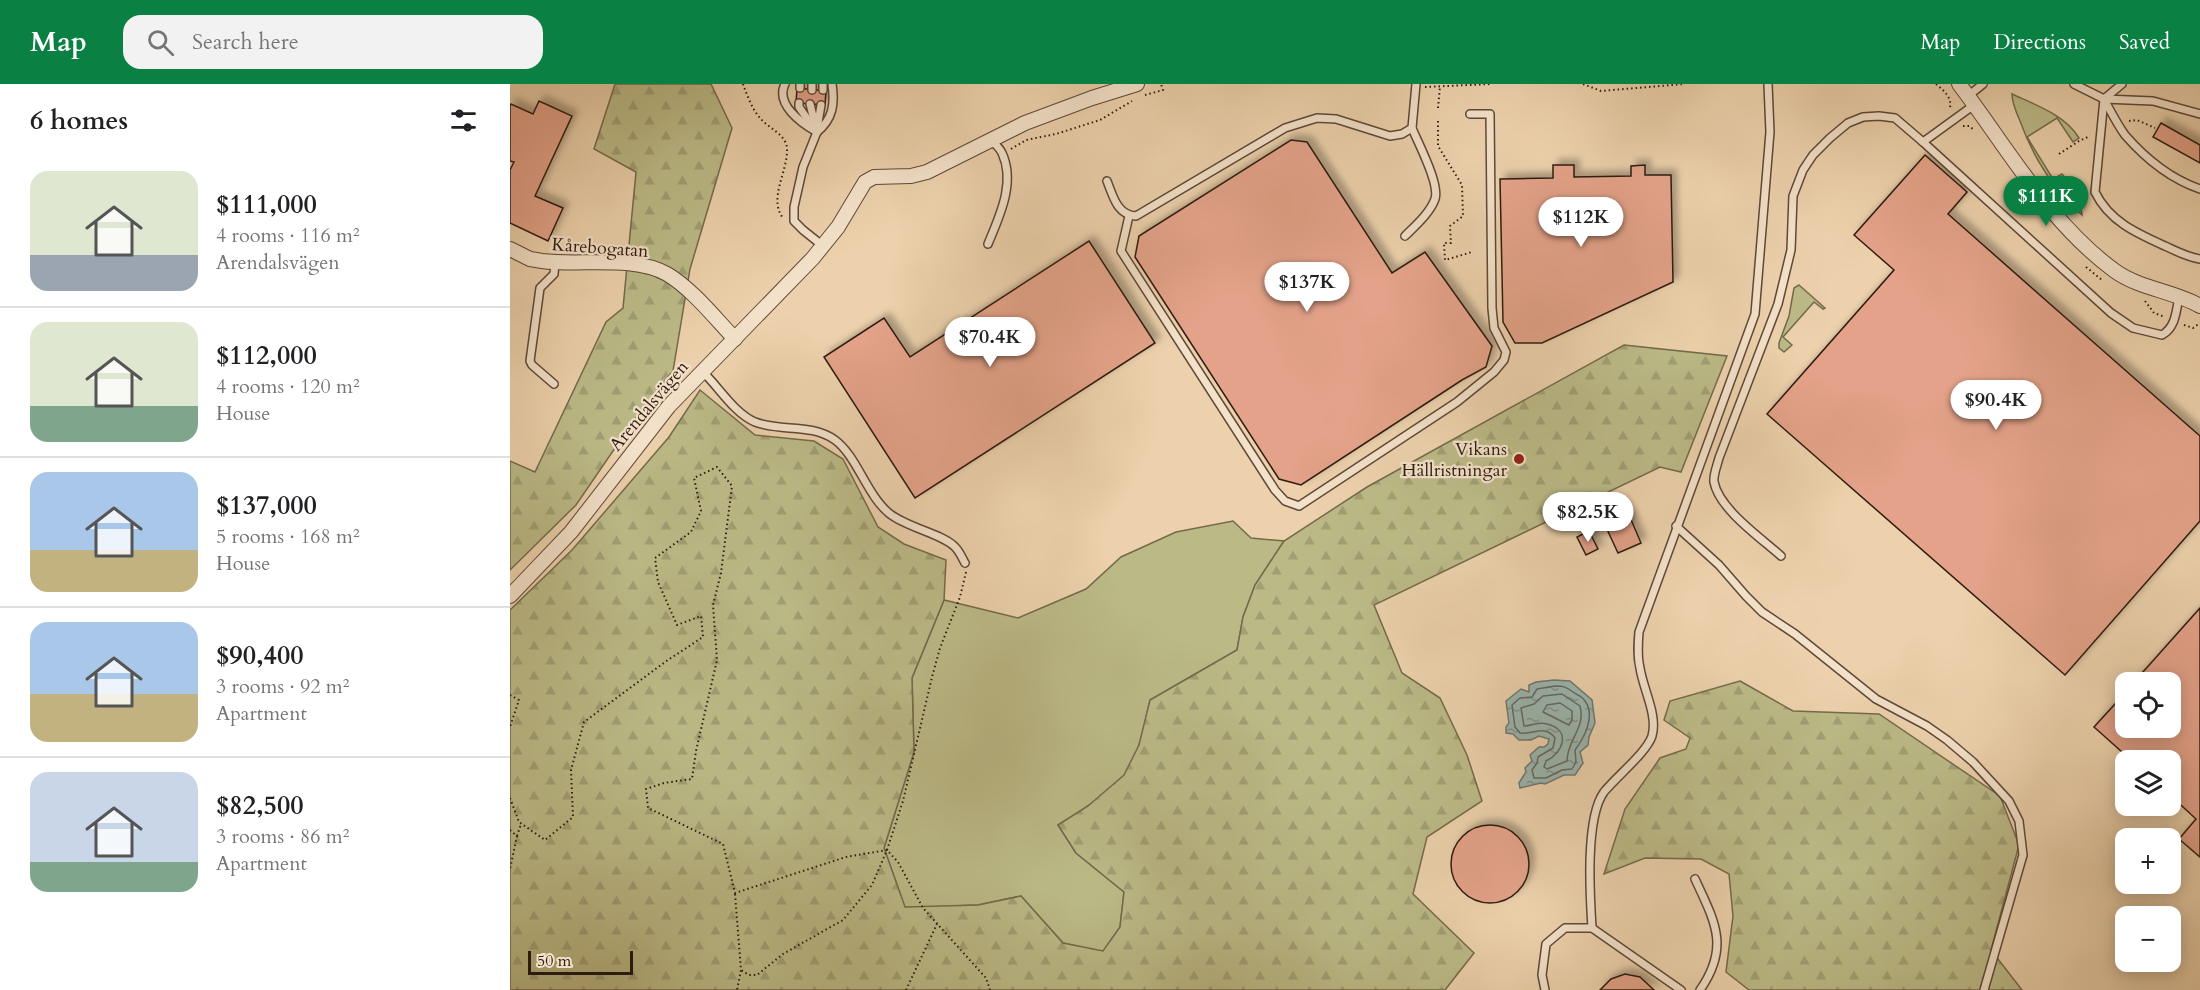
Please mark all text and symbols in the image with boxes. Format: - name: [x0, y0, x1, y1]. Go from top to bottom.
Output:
- search box: [123, 15, 543, 69]
- text: Map: [30, 23, 87, 61]
- icon: search: [144, 26, 177, 59]
- text: Search here: [192, 27, 299, 57]
- text: Map: [1920, 28, 1960, 57]
- text: Directions: [1993, 28, 2086, 57]
- text: Saved: [2119, 28, 2170, 57]
- text: 6 homes: [30, 103, 128, 138]
- icon: filters: [447, 104, 480, 137]
- pin: $111K: [2004, 176, 2088, 227]
- text: $111K: [2017, 182, 2075, 209]
- text: $111,000: [216, 187, 317, 222]
- icon: home: [78, 195, 150, 267]
- pin: $112K: [1539, 197, 1623, 248]
- text: $112K: [1552, 203, 1610, 230]
- text: 4 rooms · 116 m²: [216, 222, 360, 249]
- street label: Kårebogatan: [551, 232, 650, 264]
- text: Arendalsvägen: [216, 249, 340, 276]
- pin: $137K: [1265, 262, 1349, 313]
- text: $137K: [1278, 268, 1336, 295]
- pin: $70.4K: [941, 317, 1039, 368]
- text: $70.4K: [959, 323, 1021, 350]
- text: $112,000: [216, 338, 317, 373]
- icon: home: [78, 346, 150, 418]
- street label: Arendalsvägen: [604, 355, 695, 457]
- text: 4 rooms · 120 m²: [216, 373, 360, 400]
- pin: $90.4K: [1947, 380, 2045, 431]
- text: $90.4K: [1965, 386, 2027, 413]
- text: House: [216, 400, 270, 427]
- place label: Vikans Hällristningar: [1402, 437, 1507, 483]
- marker: Vikans Hällristningar: [1512, 452, 1526, 466]
- text: $137,000: [216, 488, 317, 523]
- pin: $82.5K: [1539, 492, 1637, 543]
- icon: home: [78, 496, 150, 568]
- text: $82.5K: [1557, 498, 1619, 525]
- text: 5 rooms · 168 m²: [216, 523, 360, 550]
- text: House: [216, 550, 270, 577]
- text: $90,400: [216, 638, 304, 673]
- icon: home: [78, 646, 150, 718]
- map controls: [2115, 672, 2181, 972]
- button: locate: [2115, 672, 2181, 738]
- text: 3 rooms · 92 m²: [216, 673, 349, 700]
- text: Apartment: [216, 700, 307, 727]
- button: layers: [2115, 750, 2181, 816]
- text: $82,500: [216, 788, 304, 823]
- icon: home: [78, 796, 150, 868]
- text: 3 rooms · 86 m²: [216, 823, 349, 850]
- button: +: [2115, 828, 2181, 894]
- text: Apartment: [216, 850, 307, 877]
- button: −: [2115, 906, 2181, 972]
- scale bar: [528, 948, 633, 976]
- text: 50 m: [537, 950, 571, 972]

